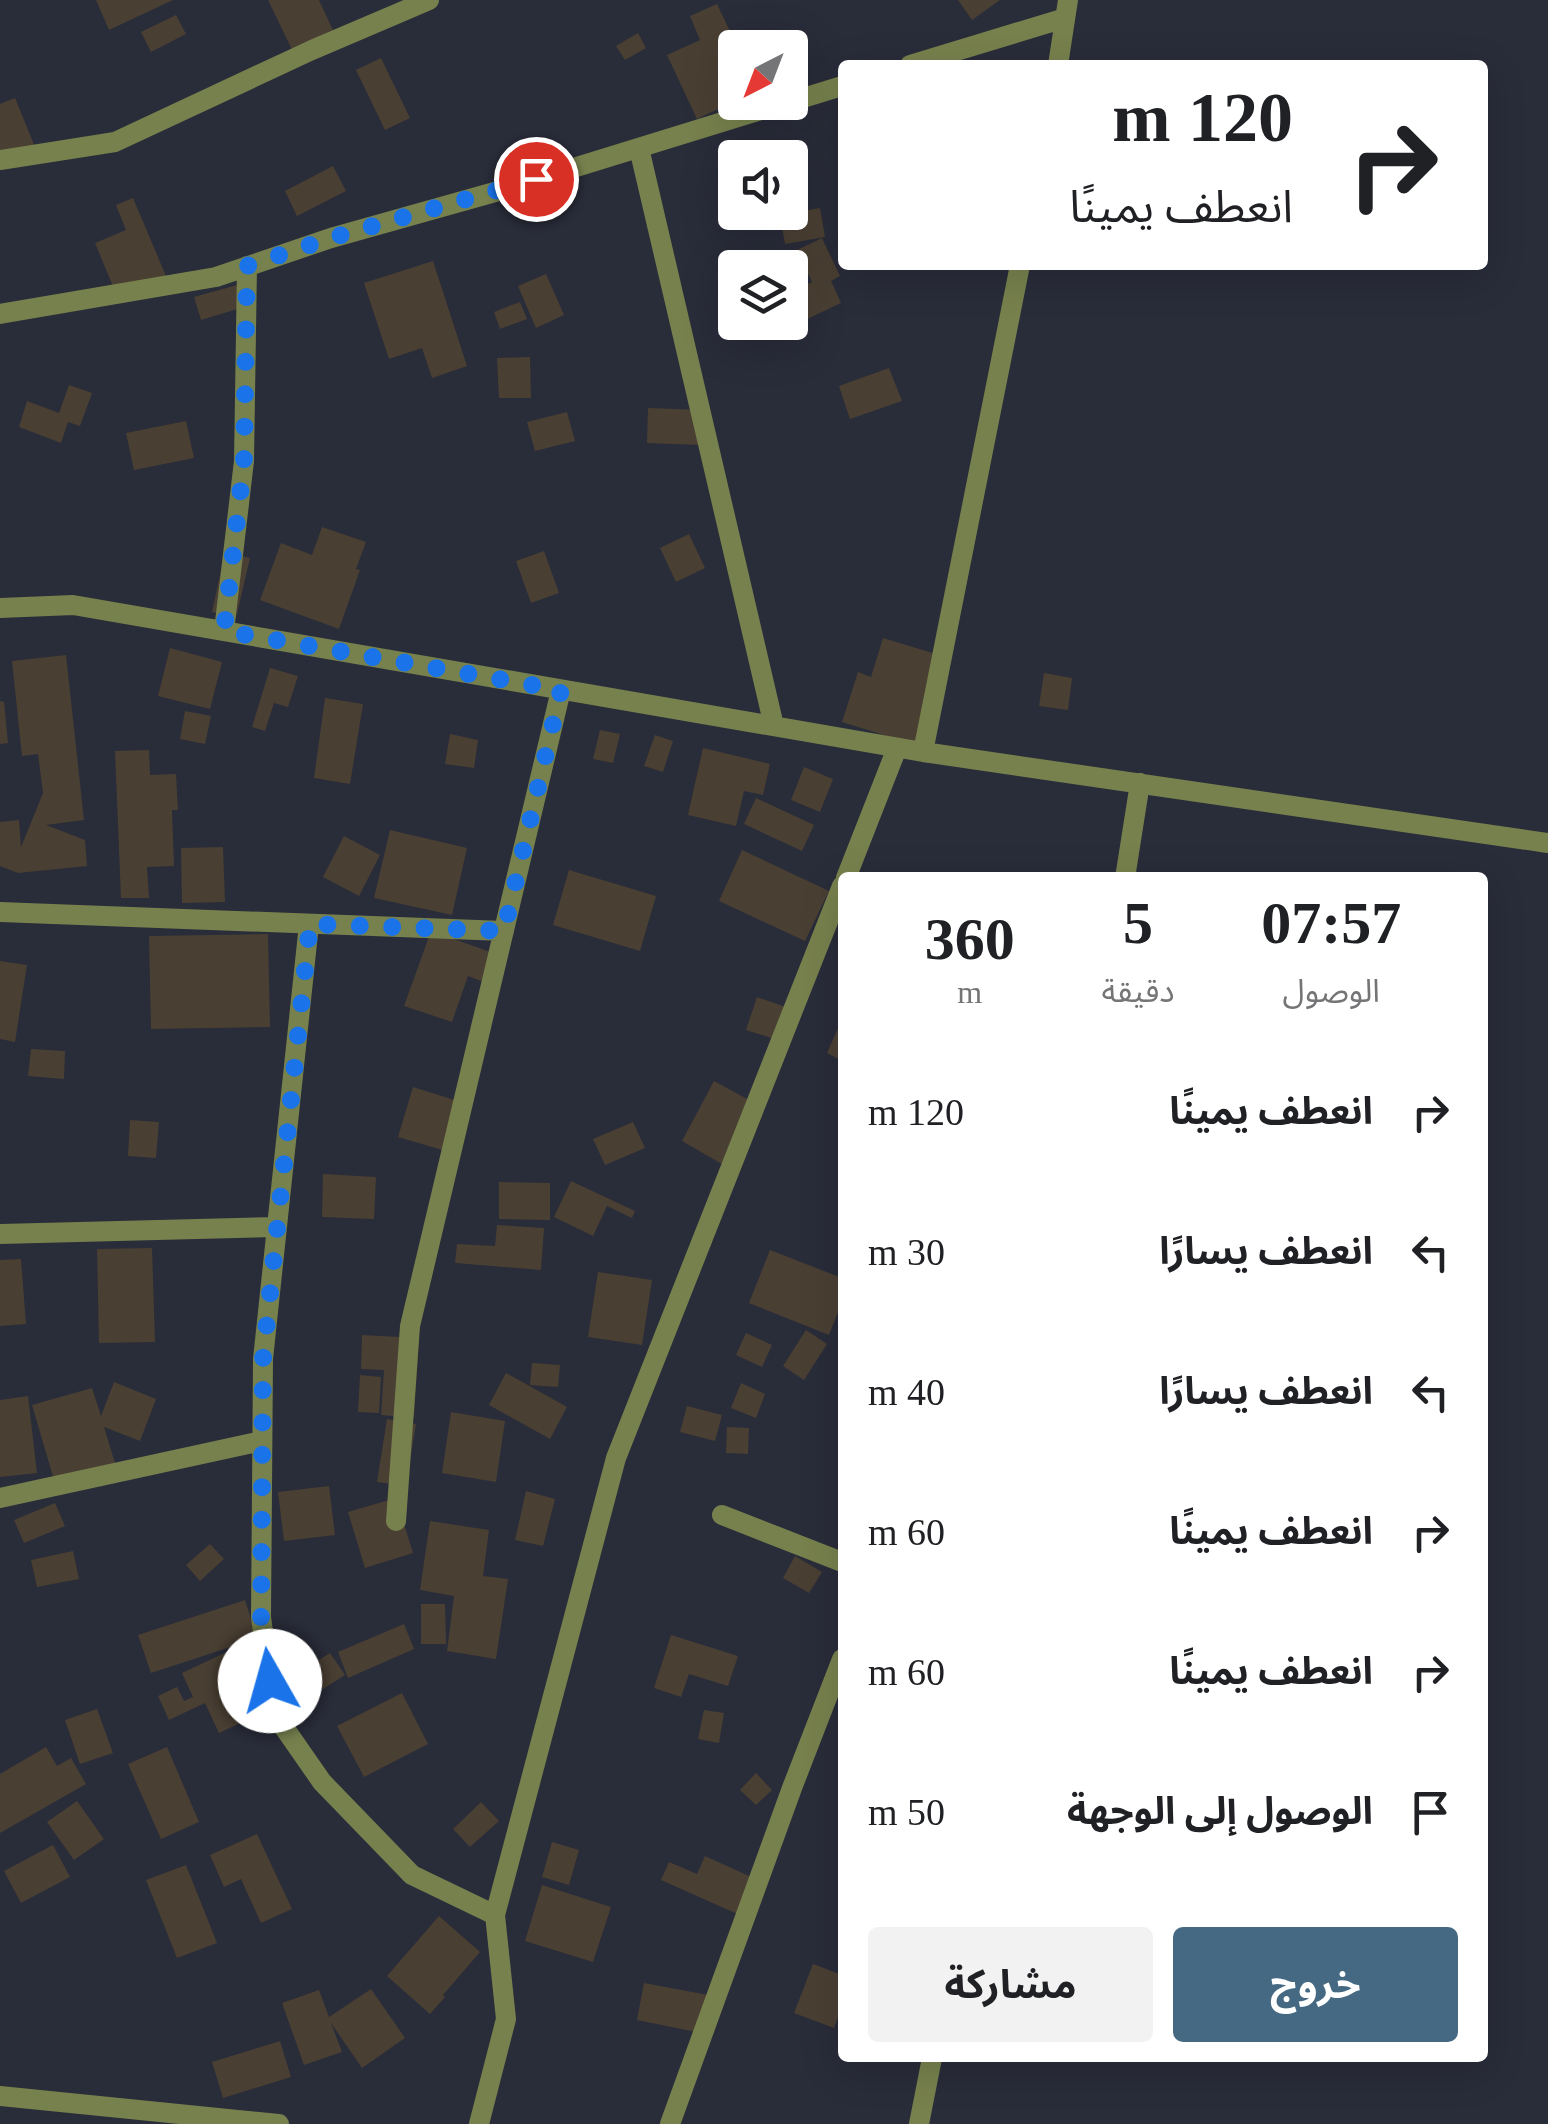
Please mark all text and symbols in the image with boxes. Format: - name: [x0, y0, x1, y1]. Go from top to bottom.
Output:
- north arrow: [718, 30, 808, 120]
- map controls: [718, 30, 808, 340]
- text: 120 m: [1112, 79, 1293, 156]
- icon: right: [1328, 100, 1458, 230]
- pin: [494, 137, 579, 222]
- button: sound: [718, 140, 808, 230]
- icon: arrive: [509, 152, 564, 207]
- text: انعطف يمينًا: [1069, 182, 1293, 232]
- button: layers: [718, 250, 808, 340]
- text: 5: [1123, 890, 1153, 956]
- text: 07:57: [1261, 890, 1401, 956]
- text: 360: [925, 906, 1015, 972]
- text: دقيقة: [1102, 973, 1174, 1009]
- text: الوصول: [1283, 973, 1380, 1009]
- text: m: [957, 974, 982, 1010]
- icon: right: [1403, 1085, 1458, 1140]
- text: انعطف يمينًا: [1169, 1090, 1373, 1132]
- text: 120 m: [868, 1091, 964, 1133]
- icon: left: [1403, 1225, 1458, 1280]
- text: انعطف يسارًا: [1159, 1230, 1373, 1272]
- text: 30 m: [868, 1231, 945, 1273]
- icon: left: [1403, 1365, 1458, 1420]
- text: انعطف يسارًا: [1159, 1370, 1373, 1412]
- text: 40 m: [868, 1371, 945, 1413]
- icon: right: [1403, 1505, 1458, 1560]
- text: انعطف يمينًا: [1169, 1510, 1373, 1552]
- text: 60 m: [868, 1511, 945, 1553]
- position arrow: [218, 1629, 322, 1733]
- icon: right: [1403, 1645, 1458, 1700]
- text: انعطف يمينًا: [1169, 1650, 1373, 1692]
- text: 60 m: [868, 1651, 945, 1693]
- icon: arrive: [1403, 1785, 1458, 1840]
- text: الوصول إلى الوجهة: [1067, 1790, 1373, 1832]
- text: 50 m: [868, 1791, 945, 1833]
- button: مشاركة: [868, 1927, 1153, 2042]
- button: خروج: [1173, 1927, 1458, 2042]

